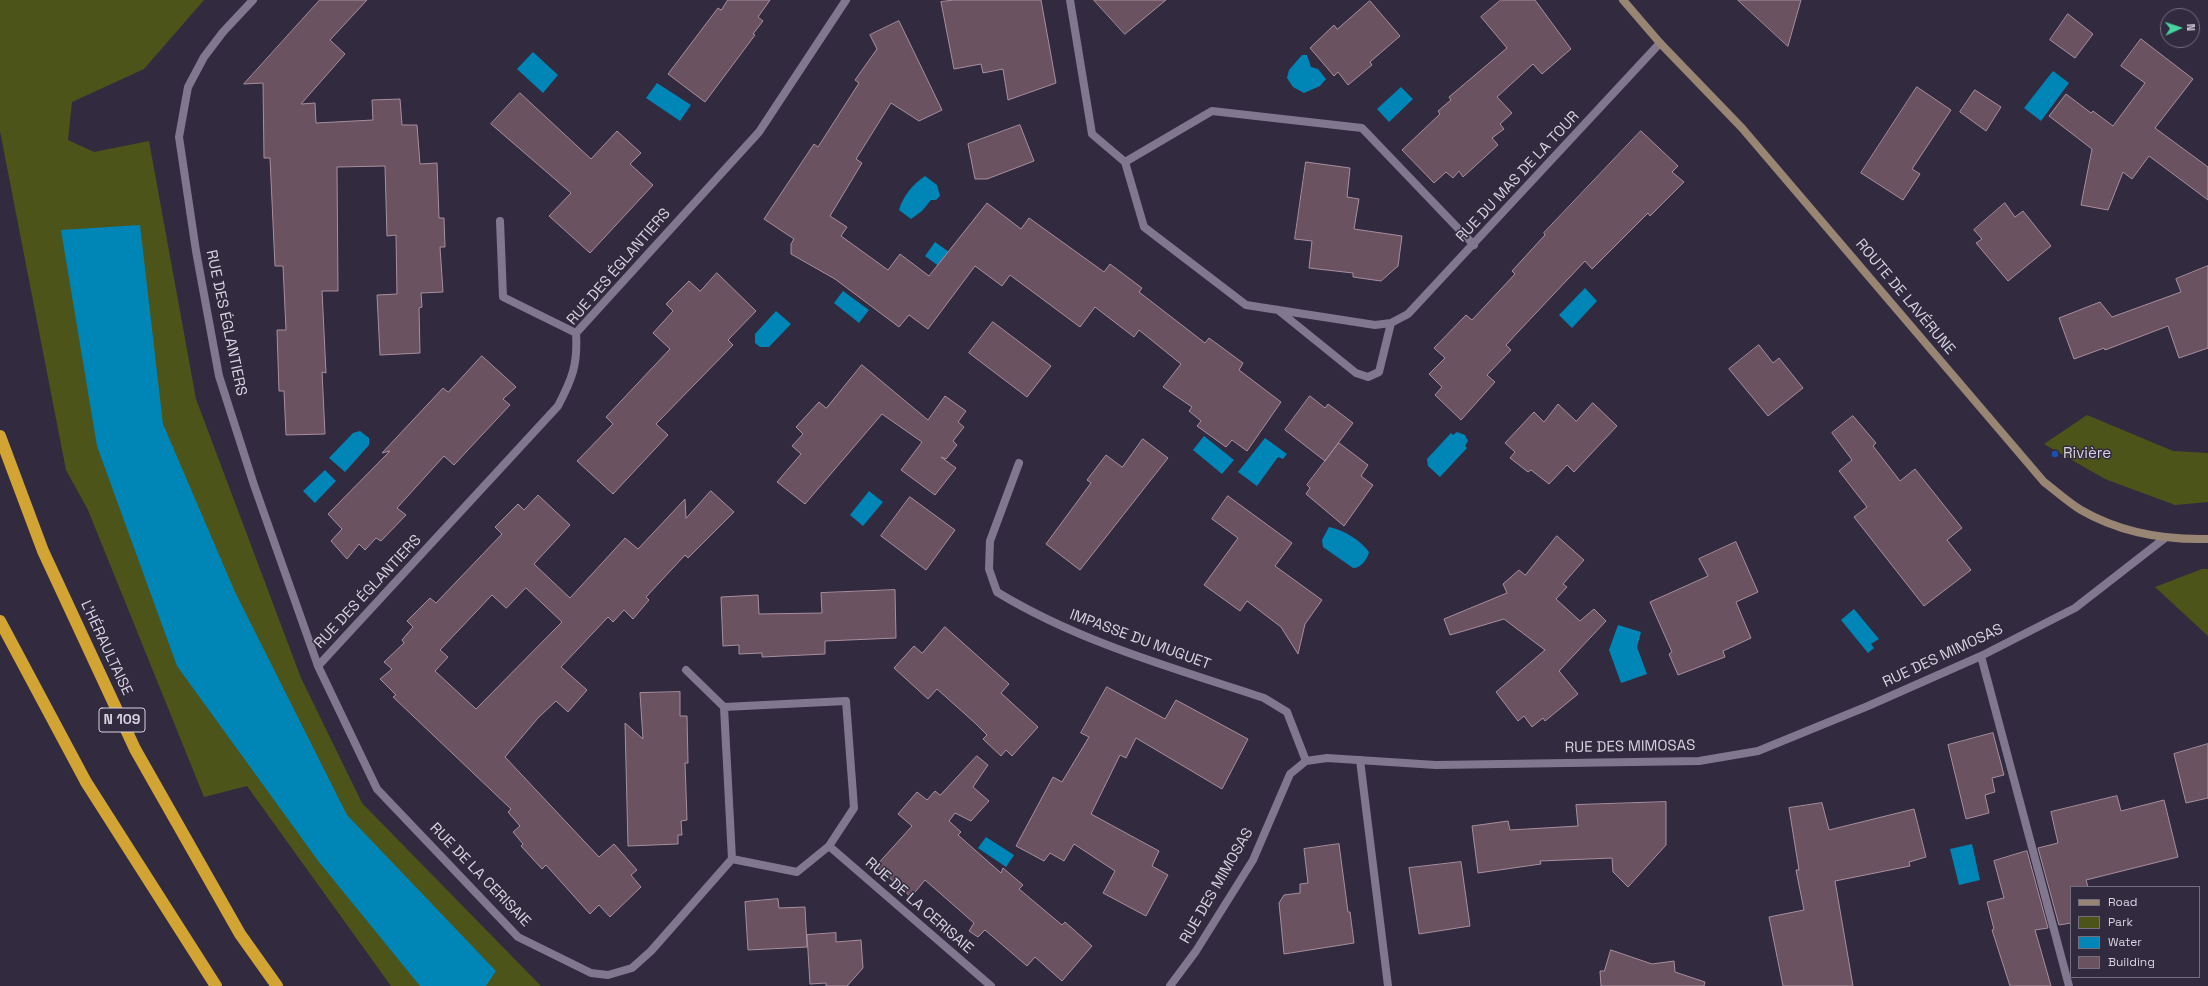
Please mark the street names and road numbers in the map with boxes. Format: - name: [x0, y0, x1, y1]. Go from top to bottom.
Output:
- street label: RUE DU MAS DE LA TOUR: [1453, 108, 1583, 246]
- street label: RUE DES ÉGLANTIERS: [563, 205, 675, 329]
- street label: ROUTE DE LAVÉRUNE: [1851, 236, 1959, 358]
- street label: RUE DES ÉGLANTIERS: [202, 248, 250, 398]
- street label: RUE DES ÉGLANTIERS: [311, 531, 425, 653]
- street label: L'HÉRAULTAISE: [76, 598, 136, 698]
- street label: IMPASSE DU MUGUET: [1067, 606, 1213, 674]
- street label: RUE DES MIMOSAS: [1880, 620, 2006, 692]
- road number: N 109: [99, 708, 145, 732]
- street label: RUE DES MIMOSAS: [1565, 737, 1695, 757]
- street label: RUE DE LA CERISAIE: [426, 819, 534, 931]
- street label: RUE DES MIMOSAS: [1177, 825, 1257, 947]
- street label: RUE DE LA CERISAIE: [861, 854, 977, 958]

